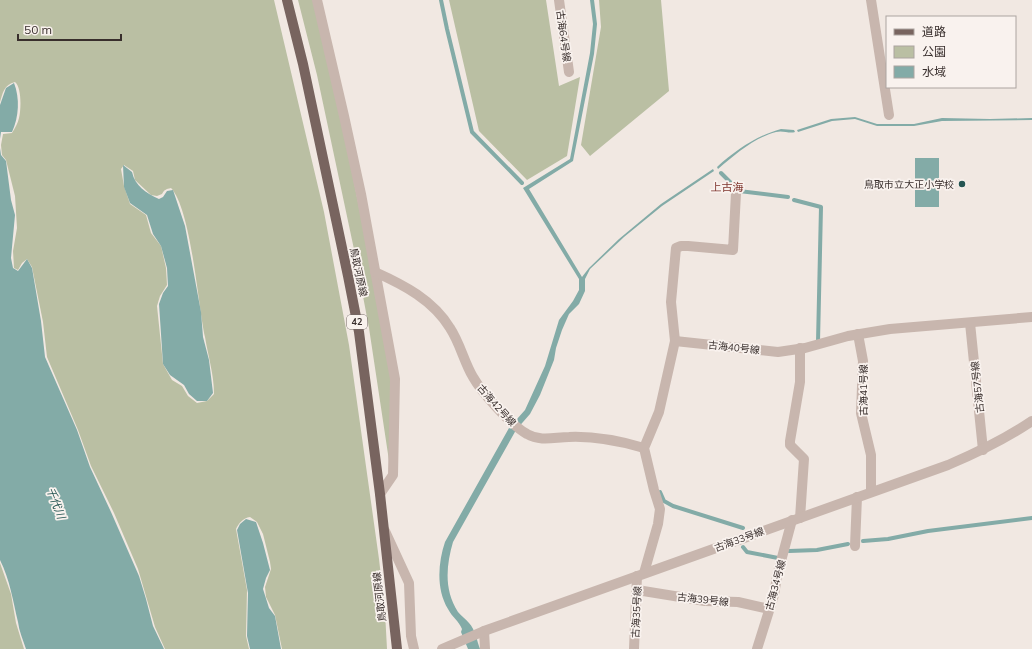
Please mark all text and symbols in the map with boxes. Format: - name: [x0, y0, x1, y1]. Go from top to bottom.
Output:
- street label: 古海64号線: [553, 9, 574, 63]
- scale bar: [18, 16, 121, 42]
- legend: [886, 16, 1016, 88]
- text: 50 m: [24, 22, 52, 37]
- text: 道路: [922, 24, 946, 39]
- text: 公園: [922, 44, 946, 59]
- text: 水域: [922, 64, 946, 79]
- place label: 鳥取市立大正小学校: [864, 178, 954, 191]
- marker: 鳥取市立大正小学校: [957, 179, 967, 189]
- district label: 上古海: [711, 180, 744, 194]
- street label: 鳥取河原線: [347, 246, 370, 298]
- road number: 42: [347, 315, 367, 329]
- street label: 古海40号線: [707, 338, 760, 357]
- street label: 古海57号線: [968, 360, 987, 413]
- street label: 古海41号線: [857, 364, 870, 416]
- street label: 古海42号線: [474, 382, 519, 429]
- water label: 千代川: [44, 485, 69, 522]
- street label: 古海33号線: [713, 524, 766, 554]
- street label: 古海34号線: [762, 558, 788, 612]
- street label: 鳥取河原線: [370, 571, 389, 623]
- street label: 古海35号線: [629, 586, 644, 638]
- street label: 古海39号線: [676, 590, 729, 609]

